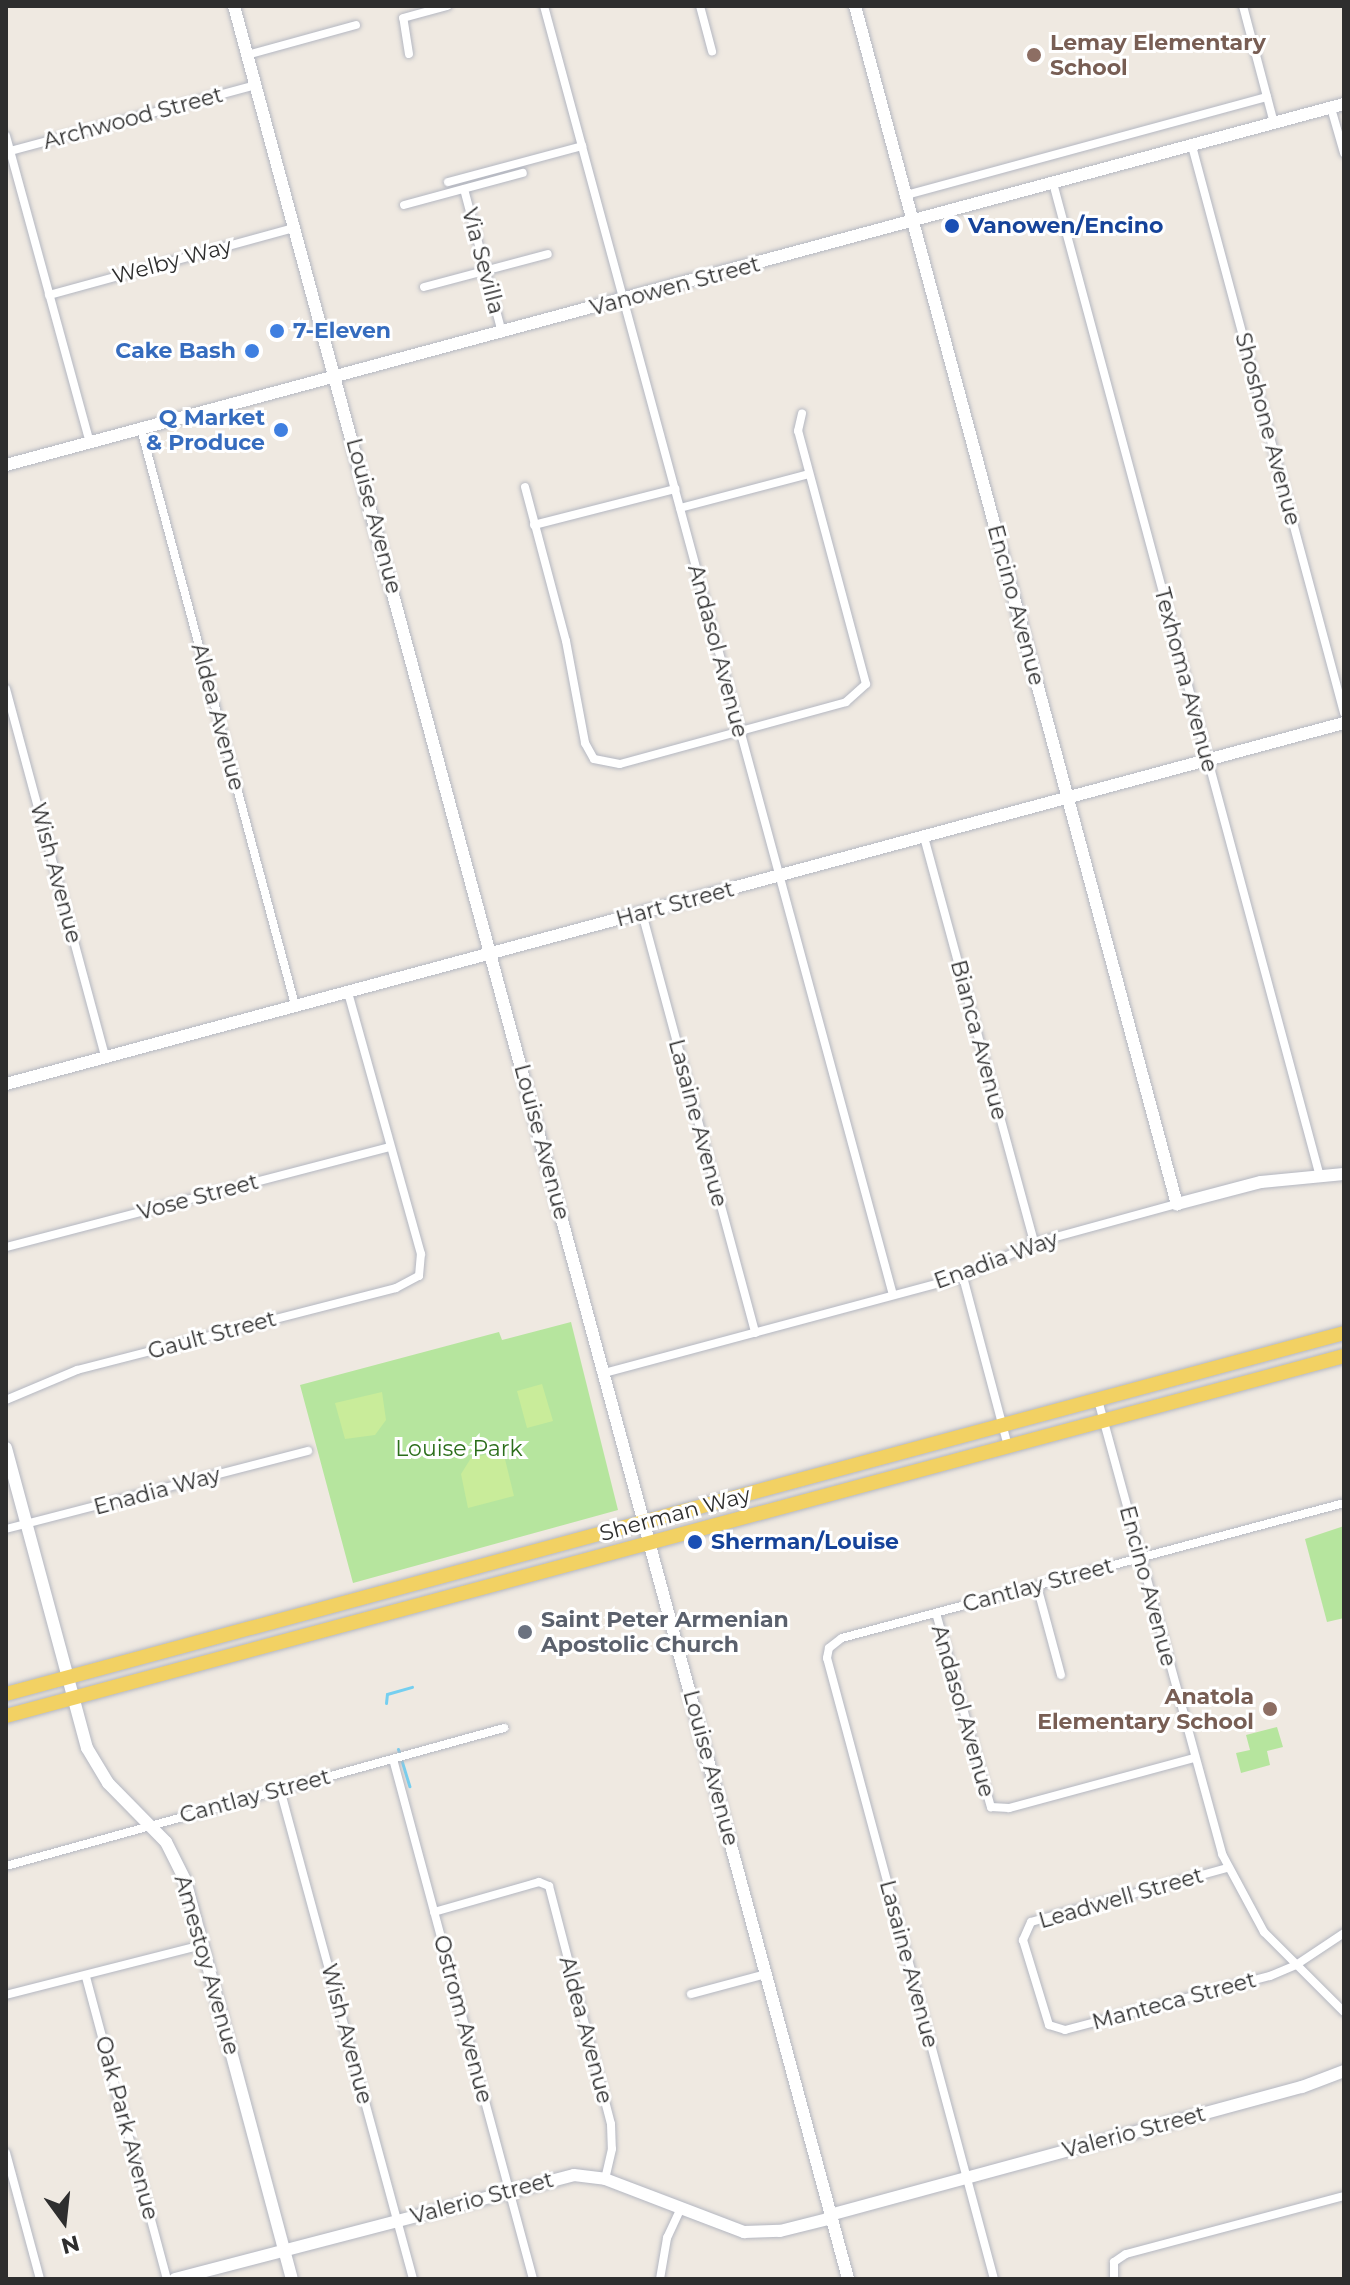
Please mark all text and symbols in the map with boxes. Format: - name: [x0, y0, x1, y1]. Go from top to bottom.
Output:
- place label: Lemay Elementary School: [1050, 29, 1266, 80]
- marker: Lemay Elementary School: [1025, 46, 1043, 64]
- street label: Archwood Street: [40, 81, 226, 155]
- street label: Via Sevilla: [456, 205, 510, 317]
- place label: Vanowen/Encino: [968, 213, 1163, 239]
- marker: Vanowen/Encino: [943, 217, 961, 235]
- street label: Welby Way: [109, 232, 235, 290]
- street label: Vanowen Street: [587, 251, 763, 321]
- place label: 7-Eleven: [293, 318, 391, 344]
- marker: 7-Eleven: [268, 322, 286, 340]
- street label: Shoshone Avenue: [1230, 330, 1306, 528]
- place label: Cake Bash: [115, 338, 236, 364]
- marker: Cake Bash: [243, 342, 261, 360]
- place label: Q Market & Produce: [146, 404, 265, 456]
- marker: Q Market & Produce: [272, 421, 290, 439]
- street label: Louise Avenue: [341, 435, 407, 597]
- street label: Encino Avenue: [982, 522, 1050, 688]
- street label: Andasol Avenue: [682, 562, 754, 740]
- street label: Texhoma Avenue: [1149, 585, 1223, 775]
- street label: Aldea Avenue: [186, 640, 250, 794]
- street label: Wish Avenue: [25, 800, 87, 946]
- street label: Hart Street: [613, 876, 737, 932]
- street label: Bianca Avenue: [945, 957, 1013, 1123]
- street label: Lasaine Avenue: [663, 1036, 733, 1210]
- street label: Louise Avenue: [509, 1061, 575, 1223]
- street label: Vose Street: [135, 1168, 261, 1226]
- street label: Enadia Way: [930, 1225, 1062, 1295]
- street label: Gault Street: [145, 1305, 279, 1365]
- park label: Louise Park: [395, 1436, 523, 1462]
- street label: Enadia Way: [91, 1461, 223, 1521]
- street label: Sherman Way: [597, 1481, 753, 1547]
- street label: Encino Avenue: [1114, 1503, 1182, 1669]
- place label: Sherman/Louise: [711, 1529, 899, 1555]
- marker: Sherman/Louise: [686, 1533, 704, 1551]
- street label: Cantlay Street: [960, 1552, 1116, 1618]
- place label: Saint Peter Armenian Apostolic Church: [541, 1606, 789, 1658]
- street label: Andasol Avenue: [926, 1622, 1000, 1800]
- marker: Saint Peter Armenian Apostolic Church: [516, 1623, 534, 1641]
- place label: Anatola Elementary School: [1037, 1683, 1254, 1734]
- street label: Louise Avenue: [678, 1687, 744, 1849]
- marker: Anatola Elementary School: [1261, 1700, 1279, 1718]
- street label: Cantlay Street: [177, 1763, 333, 1829]
- street label: Leadwell Street: [1036, 1862, 1206, 1934]
- street label: Amestoy Avenue: [169, 1872, 245, 2058]
- street label: Lasaine Avenue: [874, 1877, 944, 2051]
- street label: Ostrom Avenue: [428, 1932, 498, 2106]
- street label: Aldea Avenue: [554, 1953, 618, 2107]
- street label: Wish Avenue: [316, 1961, 378, 2107]
- street label: Manteca Street: [1089, 1966, 1259, 2036]
- street label: Oak Park Avenue: [90, 2033, 164, 2223]
- street label: Valerio Street: [1060, 2100, 1208, 2164]
- street label: Valerio Street: [408, 2166, 556, 2230]
- north arrow: [24, 2181, 104, 2261]
- text: N: [58, 2229, 82, 2260]

